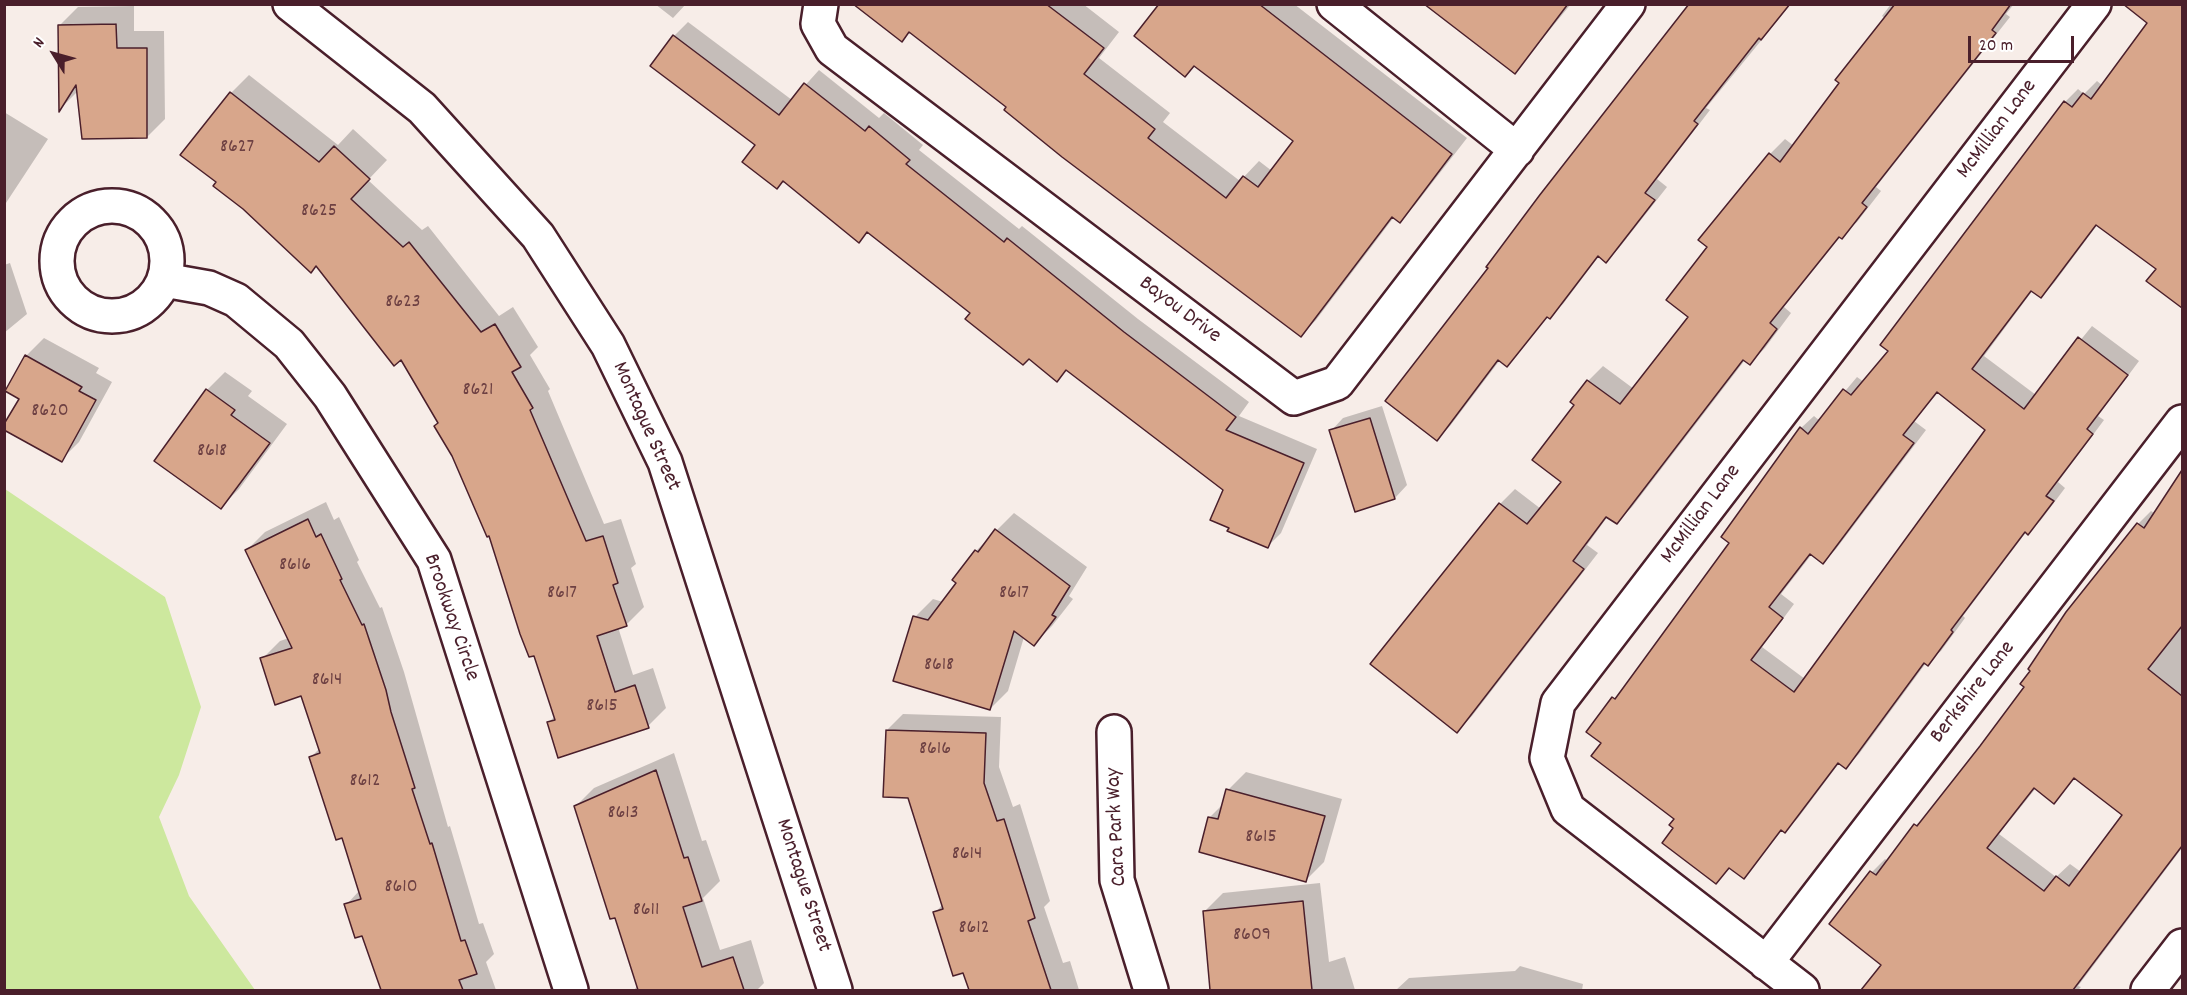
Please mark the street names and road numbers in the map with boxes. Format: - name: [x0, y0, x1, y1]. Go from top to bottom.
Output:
- street label: McMillian Lane: [1952, 75, 2044, 185]
- street label: Bayou Drive: [1133, 271, 1225, 351]
- street label: Montague Street: [605, 358, 685, 496]
- street label: McMillian Lane: [1656, 460, 1748, 570]
- street label: Brookway Circle: [416, 551, 484, 685]
- street label: Berkshire Lane: [1926, 637, 2022, 749]
- street label: Cara Park Way: [1102, 767, 1134, 887]
- street label: Montague Street: [768, 816, 836, 956]

